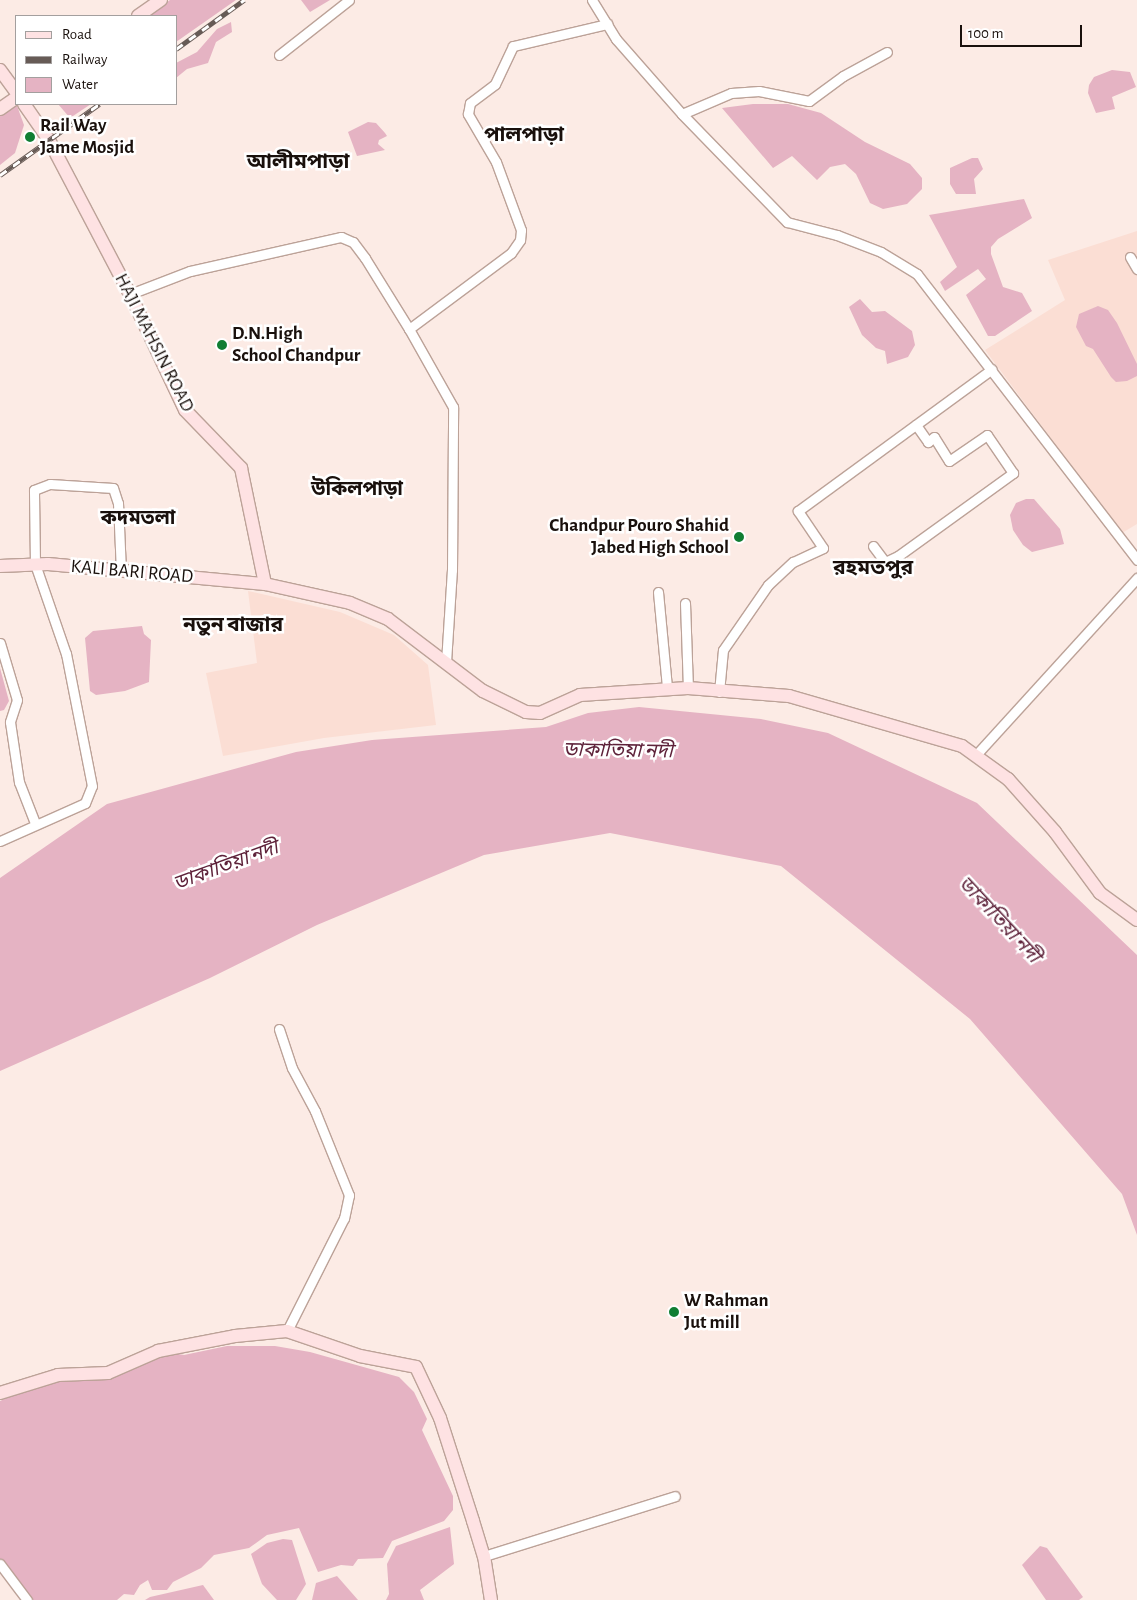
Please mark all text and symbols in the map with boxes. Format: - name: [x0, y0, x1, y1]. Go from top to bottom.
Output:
- legend: [15, 15, 178, 105]
- scale bar: [962, 15, 1084, 47]
- text: 100 m: [968, 26, 1003, 41]
- text: Road: [62, 27, 92, 42]
- text: Railway: [62, 52, 107, 67]
- text: Water: [62, 77, 98, 92]
- place label: Rail Way Jame Mosjid: [40, 115, 134, 159]
- district label: পালপাড়া: [484, 122, 564, 148]
- marker: Rail Way Jame Mosjid: [24, 131, 36, 143]
- district label: আলীমপাড়া: [247, 149, 349, 175]
- street label: HAJI MAHSIN ROAD: [109, 270, 199, 416]
- place label: D.N.High School Chandpur: [232, 323, 360, 367]
- marker: D.N.High School Chandpur: [216, 339, 228, 351]
- district label: উকিলপাড়া: [311, 477, 403, 501]
- district label: কদমতলা: [101, 506, 175, 530]
- place label: Chandpur Pouro Shahid Jabed High School: [549, 515, 729, 559]
- marker: Chandpur Pouro Shahid Jabed High School: [733, 531, 745, 543]
- street label: KALI BARI ROAD: [70, 555, 194, 589]
- district label: রহমতপুর: [833, 555, 913, 581]
- district label: নতুন বাজার: [183, 612, 283, 638]
- water label: ডাকাতিয়া নদী: [563, 738, 673, 764]
- water label: ডাকাতিয়া নদী: [170, 836, 282, 896]
- water label: ডাকাতিয়া নদী: [953, 872, 1045, 968]
- place label: W Rahman Jut mill: [684, 1290, 769, 1334]
- marker: W Rahman Jut mill: [668, 1306, 680, 1318]

